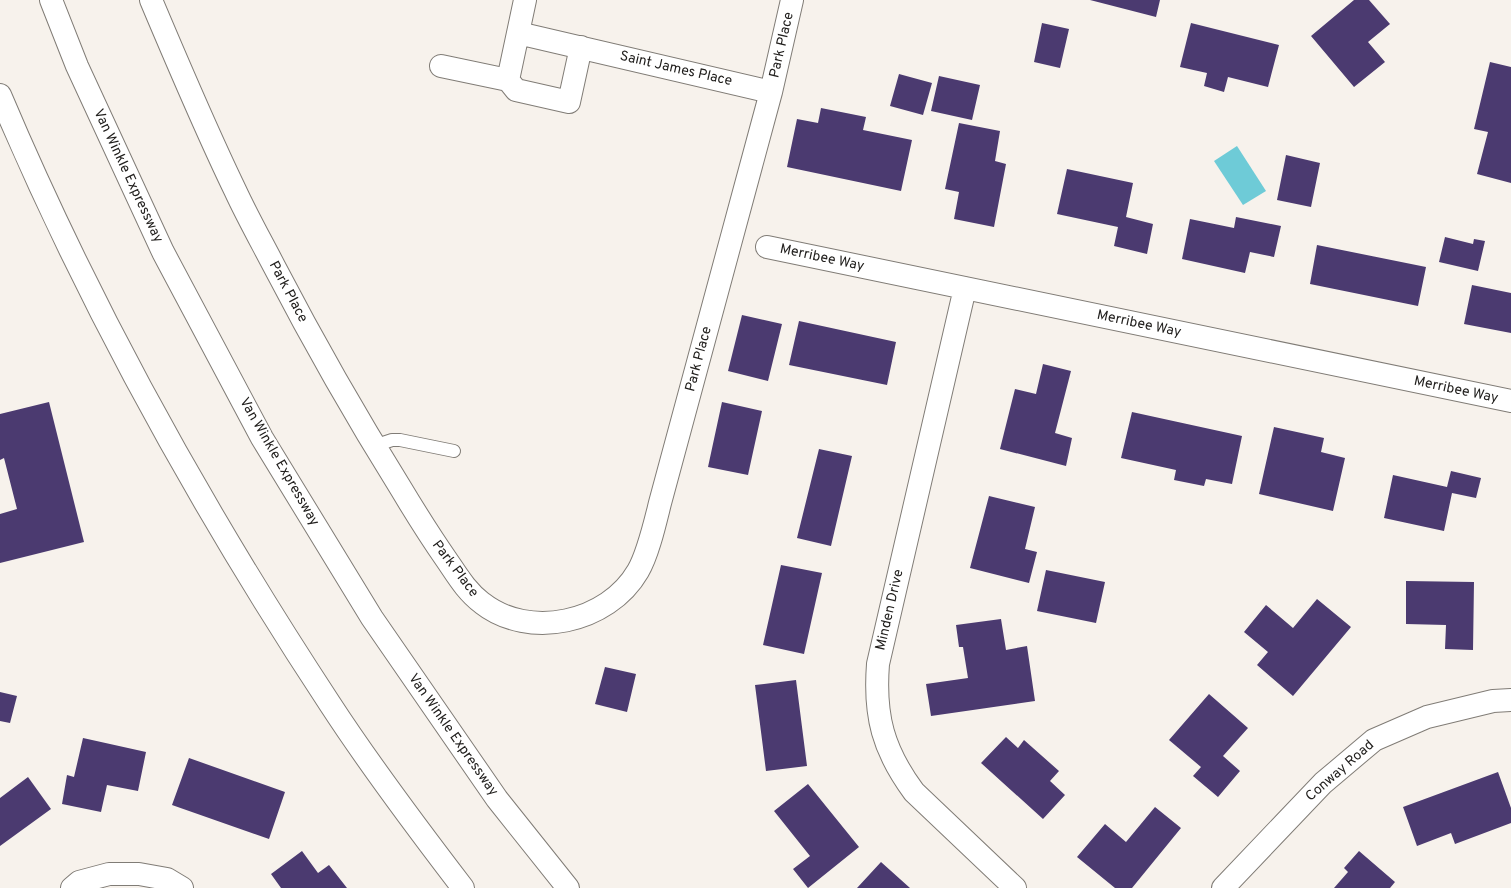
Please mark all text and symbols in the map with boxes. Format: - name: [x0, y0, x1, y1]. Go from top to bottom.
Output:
- street label: Park Place: [766, 10, 798, 80]
- street label: Saint James Place: [618, 48, 734, 90]
- street label: Van Winkle Expressway: [90, 107, 166, 245]
- street label: Merribee Way: [778, 241, 866, 275]
- street label: Park Place: [265, 258, 311, 326]
- street label: Merribee Way: [1095, 307, 1183, 341]
- street label: Park Place: [682, 324, 716, 394]
- street label: Merribee Way: [1412, 373, 1500, 407]
- street label: Van Winkle Expressway: [235, 395, 323, 529]
- street label: Park Place: [428, 537, 482, 601]
- street label: Minden Drive: [872, 568, 908, 652]
- street label: Van Winkle Expressway: [404, 671, 502, 799]
- street label: Conway Road: [1302, 737, 1378, 805]

